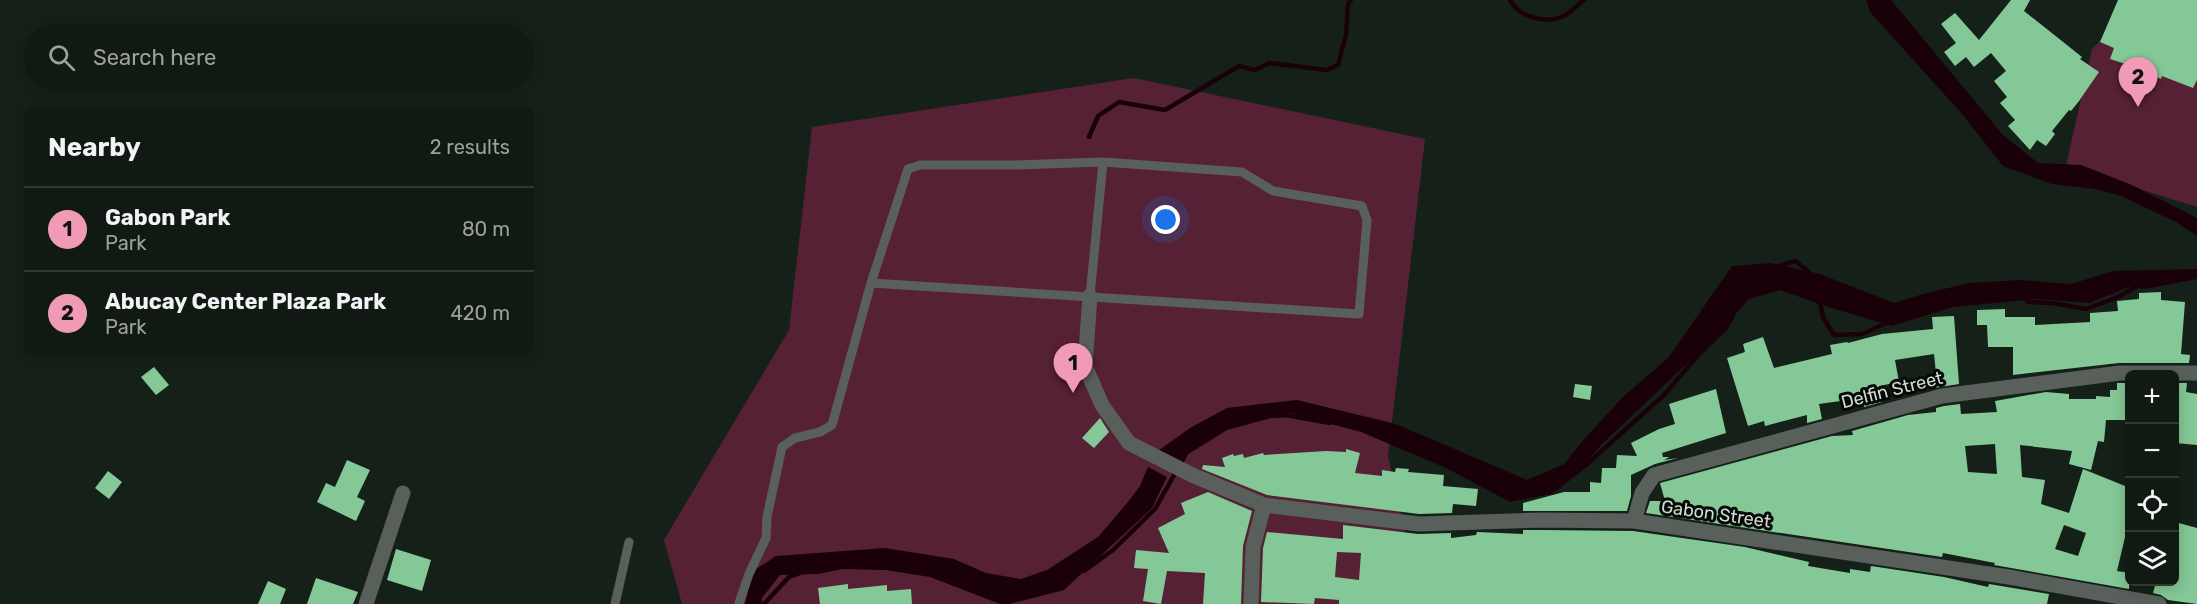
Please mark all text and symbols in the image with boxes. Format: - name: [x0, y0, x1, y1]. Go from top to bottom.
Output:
- search box: [24, 24, 534, 90]
- icon: search: [45, 41, 78, 74]
- text: Search here: [93, 44, 216, 71]
- pin: 2: [2118, 57, 2158, 107]
- text: Nearby: [48, 132, 141, 163]
- text: 2 results: [430, 135, 510, 159]
- text: Gabon Park: [105, 204, 230, 231]
- your location: [1151, 205, 1180, 234]
- text: 1: [63, 217, 72, 241]
- text: 80 m: [462, 217, 510, 241]
- text: Park: [105, 231, 147, 255]
- text: Abucay Center Plaza Park: [105, 288, 386, 315]
- text: 2: [61, 301, 74, 325]
- text: 420 m: [450, 301, 510, 325]
- text: Park: [105, 315, 147, 339]
- pin: 1: [1054, 344, 1092, 393]
- street label: Delfin Street: [1839, 367, 1945, 413]
- map controls: [2125, 370, 2179, 586]
- button: +: [2125, 370, 2179, 424]
- button: −: [2125, 424, 2179, 478]
- button: locate: [2125, 478, 2179, 532]
- street label: Gabon Street: [1660, 495, 1772, 533]
- button: layers: [2125, 532, 2179, 586]

